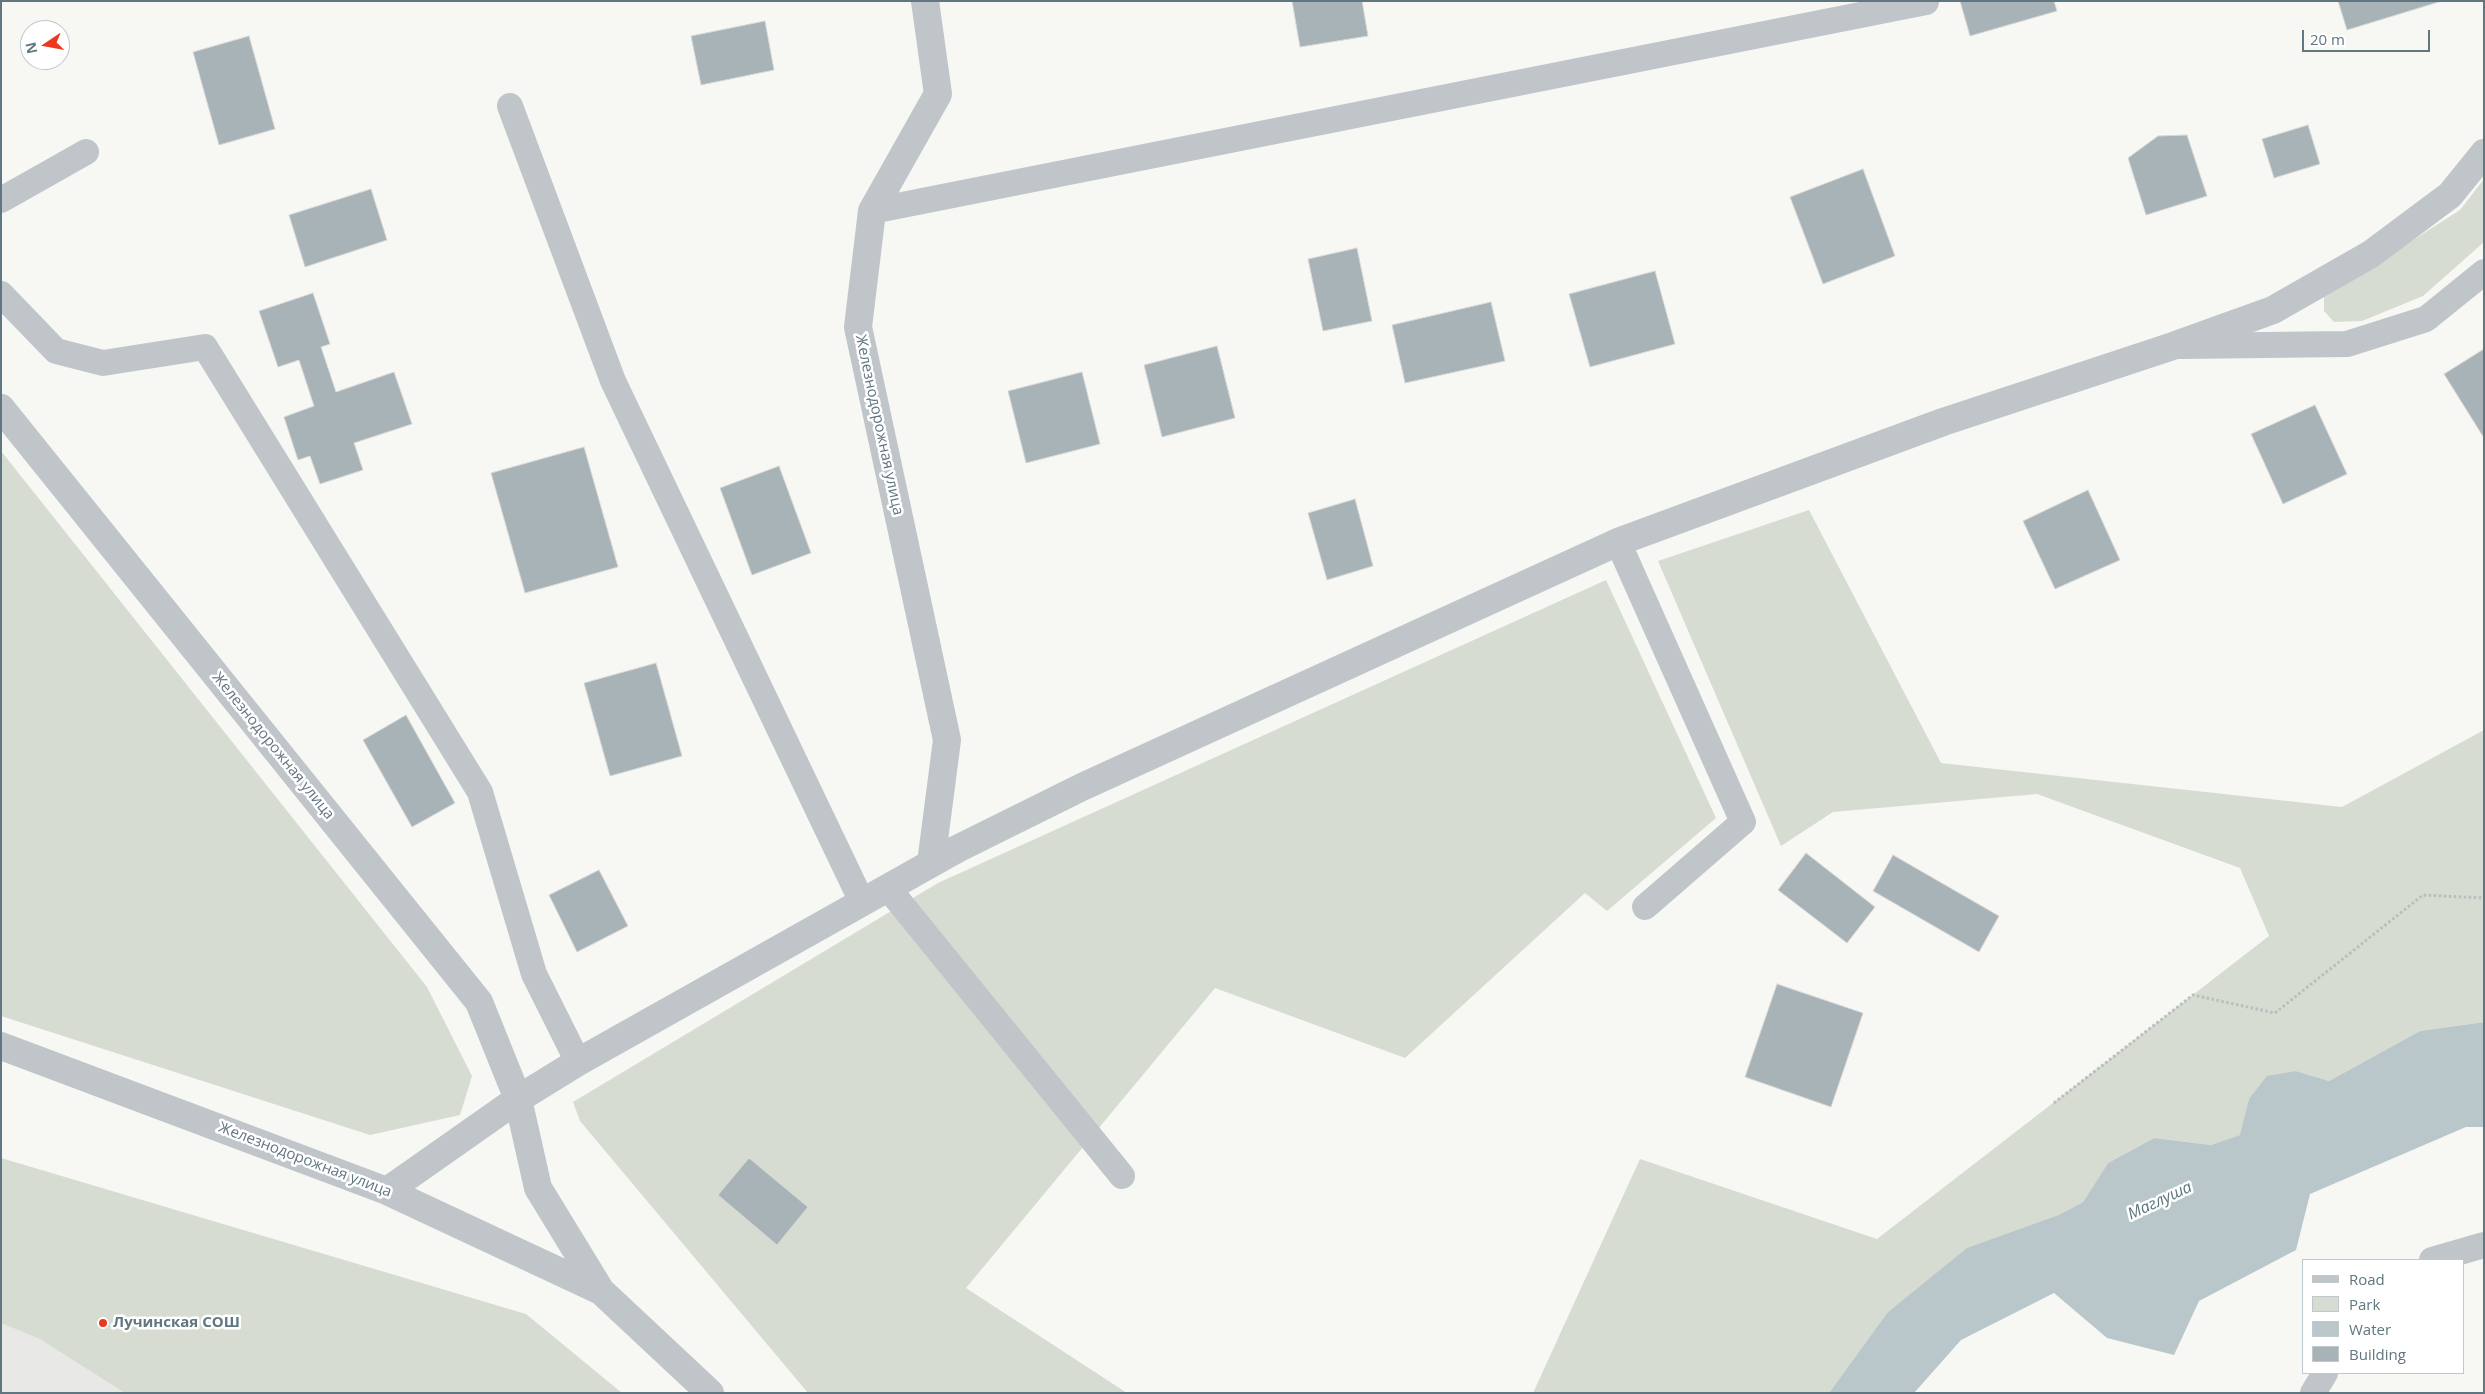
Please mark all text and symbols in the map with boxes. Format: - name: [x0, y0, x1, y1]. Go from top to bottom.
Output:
- north arrow: [20, 20, 70, 70]
- scale bar: [2305, 20, 2432, 52]
- text: 20 m: [2310, 29, 2345, 49]
- text: N: [20, 40, 41, 56]
- street label: Железнодорожная улица: [851, 333, 907, 517]
- street label: Железнодорожная улица: [208, 669, 338, 823]
- street label: Железнодорожная улица: [216, 1119, 394, 1201]
- water label: Маглуша: [2125, 1178, 2195, 1224]
- legend: [2302, 1259, 2465, 1374]
- text: Road: [2349, 1269, 2385, 1289]
- text: Park: [2349, 1294, 2380, 1314]
- place label: Лучинская СОШ: [113, 1314, 240, 1332]
- marker: Лучинская СОШ: [97, 1317, 109, 1329]
- text: Water: [2349, 1319, 2391, 1339]
- text: Building: [2349, 1344, 2406, 1364]

